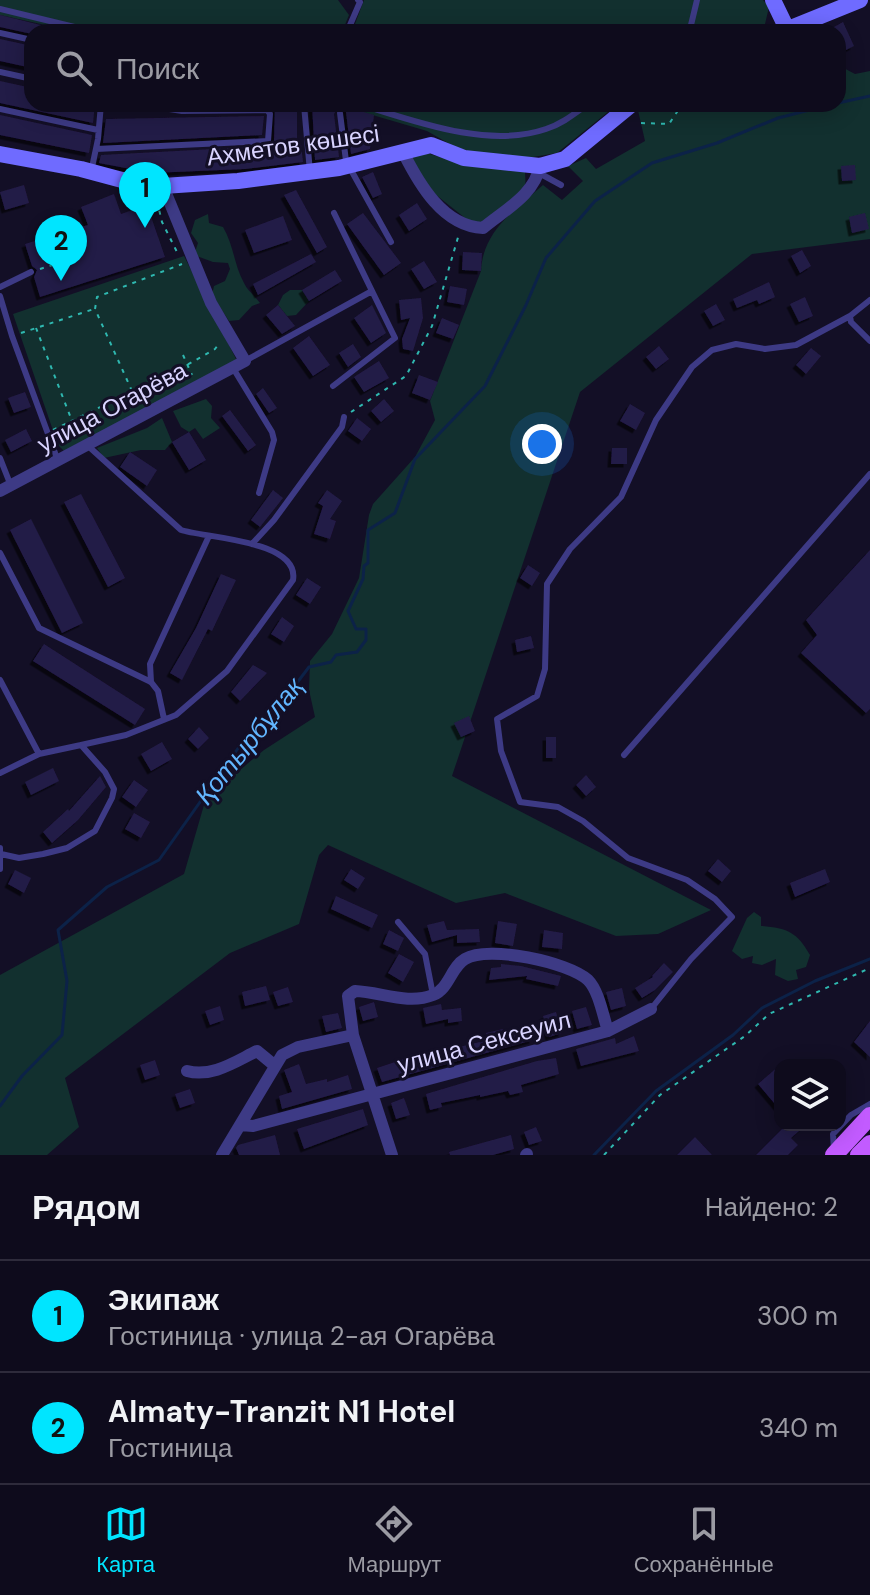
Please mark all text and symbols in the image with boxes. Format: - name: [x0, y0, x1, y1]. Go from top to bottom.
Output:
- search box: [24, 24, 846, 112]
- icon: search: [52, 46, 96, 90]
- text: Поиск: [116, 49, 199, 88]
- street label: Ахметов көшесі: [205, 118, 381, 172]
- pin: 1: [119, 162, 171, 228]
- pin: 2: [35, 215, 87, 281]
- street label: улица Огарёва: [32, 354, 193, 459]
- your location: [522, 424, 562, 464]
- water label: Қотырбұлақ: [187, 669, 312, 812]
- street label: улица Сексеуил: [394, 1004, 574, 1080]
- map controls: [774, 1059, 846, 1131]
- button: layers: [774, 1059, 846, 1131]
- text: Рядом: [32, 1185, 141, 1230]
- text: Найдено: 2: [705, 1190, 838, 1224]
- text: Экипаж: [108, 1280, 219, 1319]
- text: 1: [53, 1299, 63, 1333]
- text: 300 m: [757, 1299, 838, 1333]
- text: Гостиница · улица 2-ая Огарёва: [108, 1319, 495, 1353]
- text: Almaty-Tranzit N1 Hotel: [108, 1392, 455, 1431]
- text: 2: [50, 1411, 66, 1445]
- text: 340 m: [759, 1411, 838, 1445]
- text: Гостиница: [108, 1431, 232, 1465]
- tab: Карта: [96, 1502, 155, 1579]
- tab: Маршрут: [348, 1502, 441, 1579]
- tab: Сохранённые: [634, 1502, 774, 1579]

